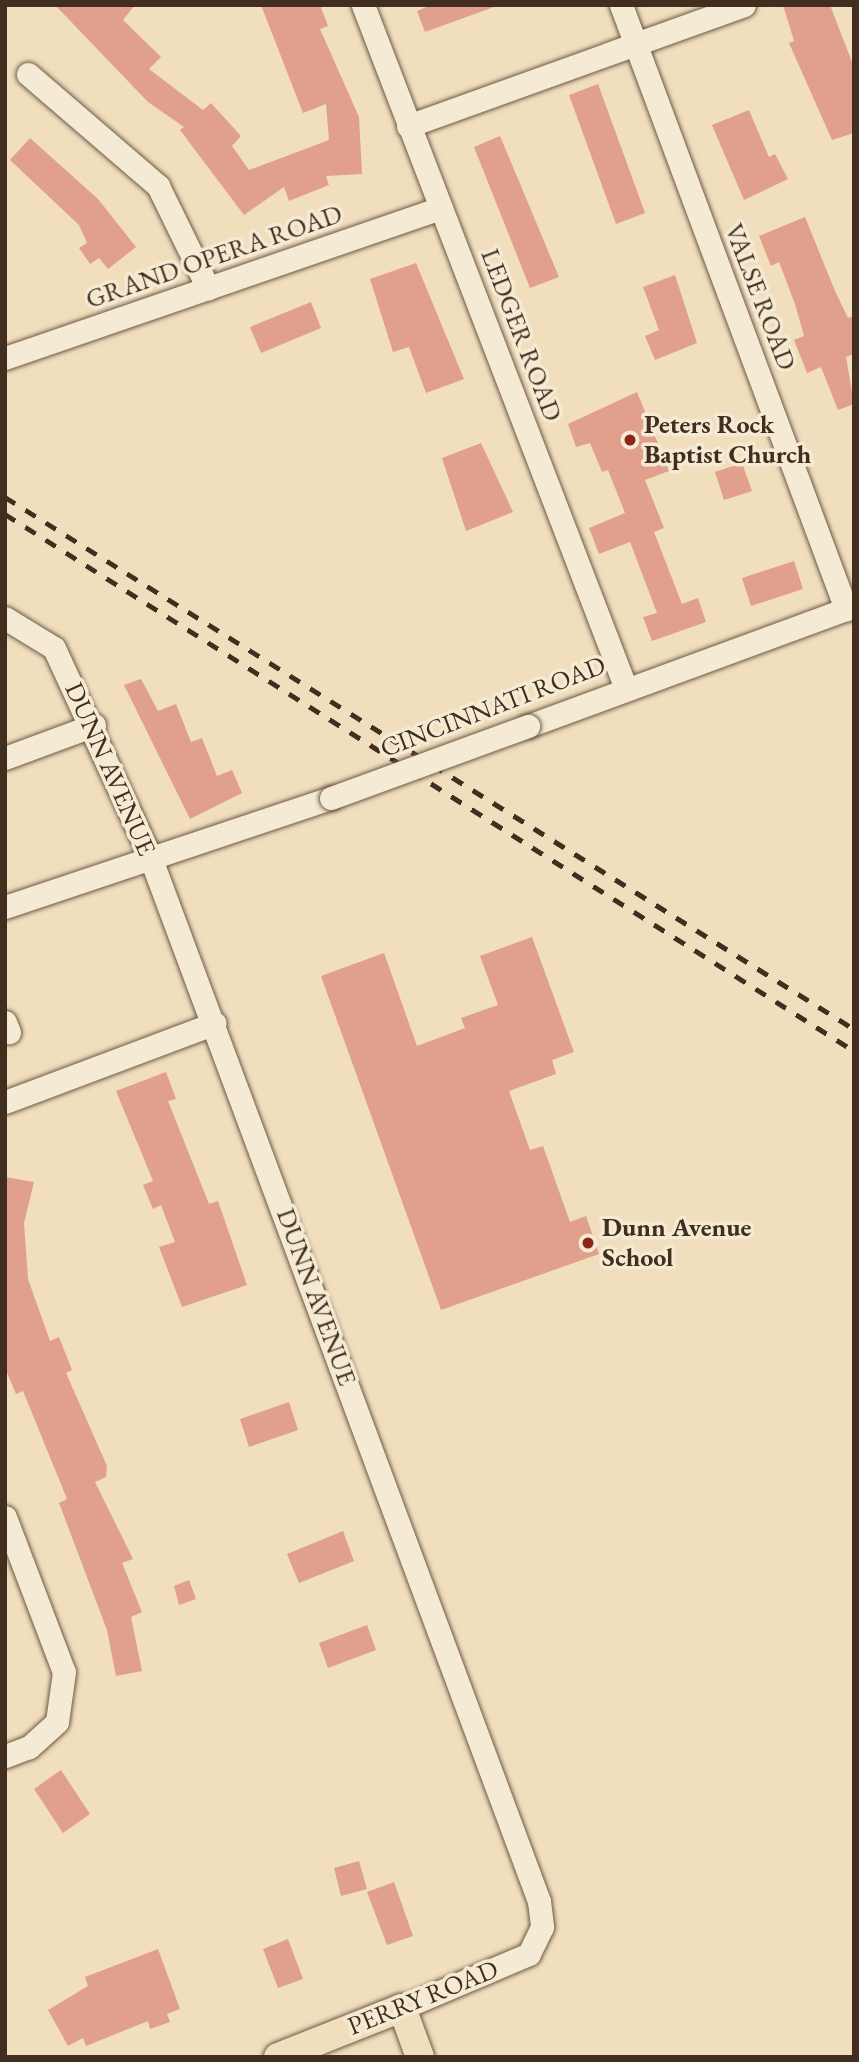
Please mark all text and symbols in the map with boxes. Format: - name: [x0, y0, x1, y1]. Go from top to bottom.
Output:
- street label: GRAND OPERA ROAD: [82, 199, 346, 315]
- street label: VALSE ROAD: [718, 219, 802, 375]
- street label: LEDGER ROAD: [474, 244, 568, 426]
- place label: Peters Rock Baptist Church: [644, 409, 811, 471]
- marker: Peters Rock Baptist Church: [622, 432, 638, 448]
- street label: CINCINNATI ROAD: [376, 650, 610, 764]
- street label: DUNN AVENUE: [58, 678, 162, 860]
- street label: DUNN AVENUE: [270, 1204, 362, 1390]
- place label: Dunn Avenue School: [602, 1212, 751, 1274]
- marker: Dunn Avenue School: [580, 1235, 596, 1251]
- street label: PERRY ROAD: [343, 1954, 503, 2042]

